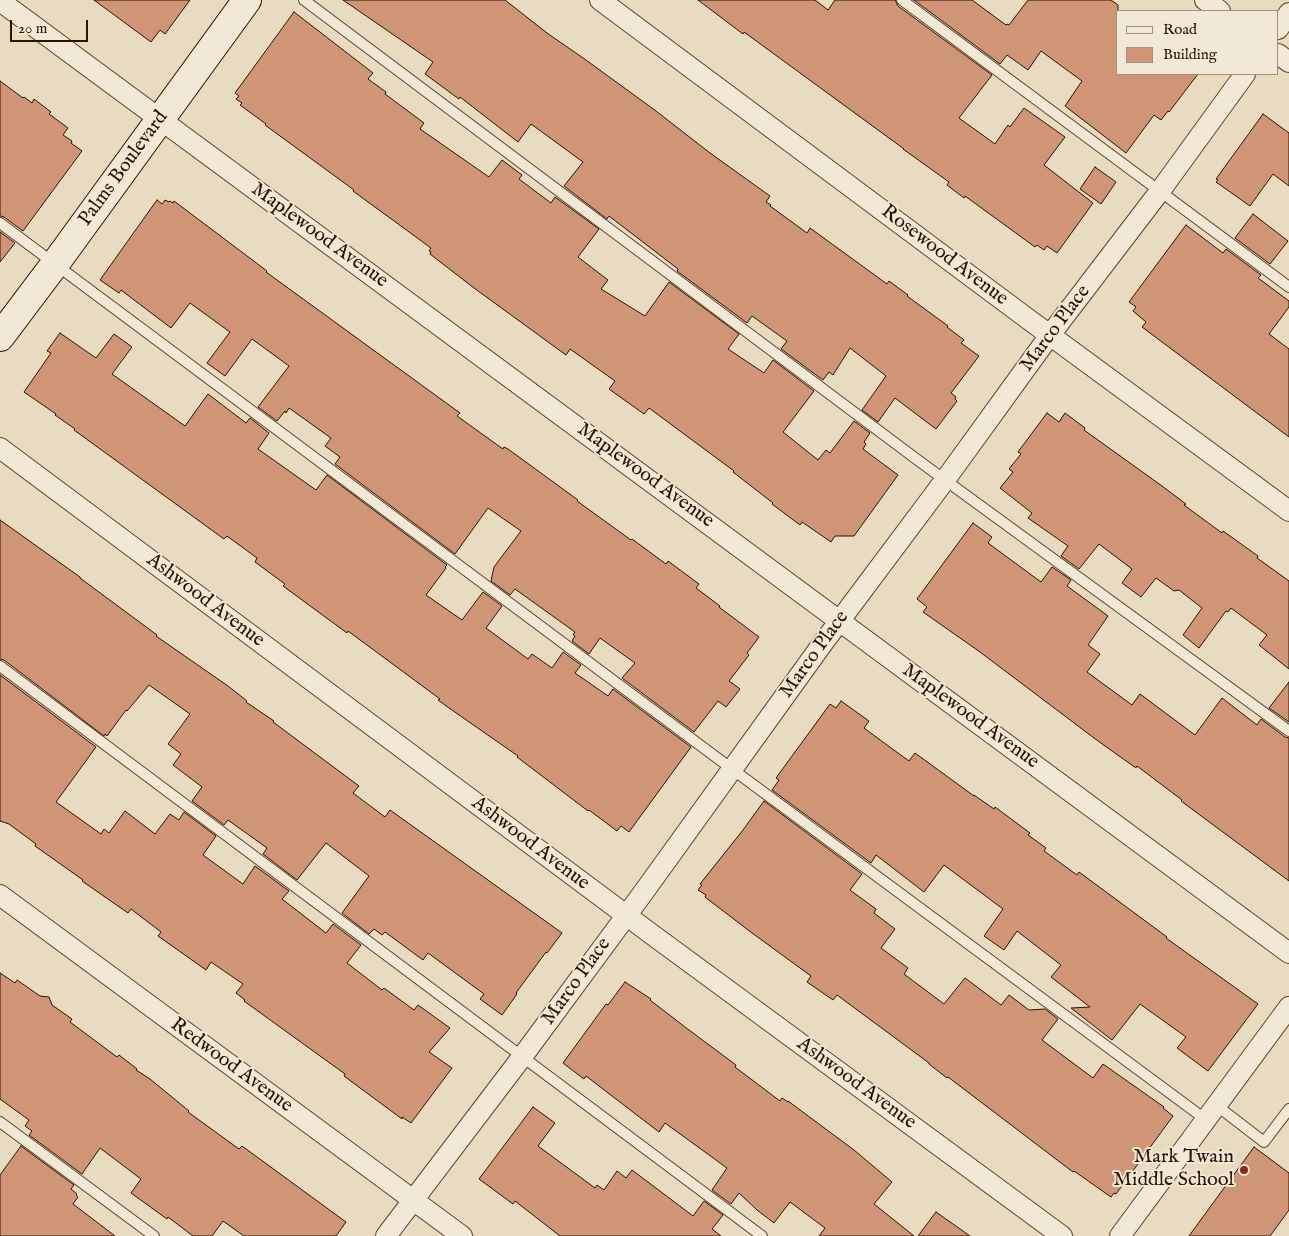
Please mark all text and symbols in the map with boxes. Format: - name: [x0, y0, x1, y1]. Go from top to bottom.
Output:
- scale bar: [12, 10, 90, 42]
- legend: [1116, 10, 1279, 75]
- text: 20 m: [18, 19, 47, 38]
- text: Road: [1163, 20, 1197, 39]
- text: Building: [1163, 45, 1217, 64]
- street label: Palms Boulevard: [74, 107, 174, 231]
- street label: Maplewood Avenue: [246, 178, 392, 294]
- street label: Rosewood Avenue: [876, 200, 1012, 312]
- street label: Marco Place: [1016, 281, 1096, 377]
- street label: Maplewood Avenue: [572, 418, 718, 534]
- street label: Ashwood Avenue: [141, 549, 269, 653]
- street label: Marco Place: [775, 607, 855, 703]
- street label: Maplewood Avenue: [897, 659, 1043, 775]
- street label: Ashwood Avenue: [466, 792, 594, 896]
- street label: Marco Place: [537, 934, 617, 1030]
- street label: Redwood Avenue: [165, 1014, 297, 1118]
- street label: Ashwood Avenue: [792, 1033, 920, 1135]
- place label: Mark Twain Middle School: [1113, 1146, 1234, 1193]
- marker: Mark Twain Middle School: [1238, 1164, 1250, 1176]

